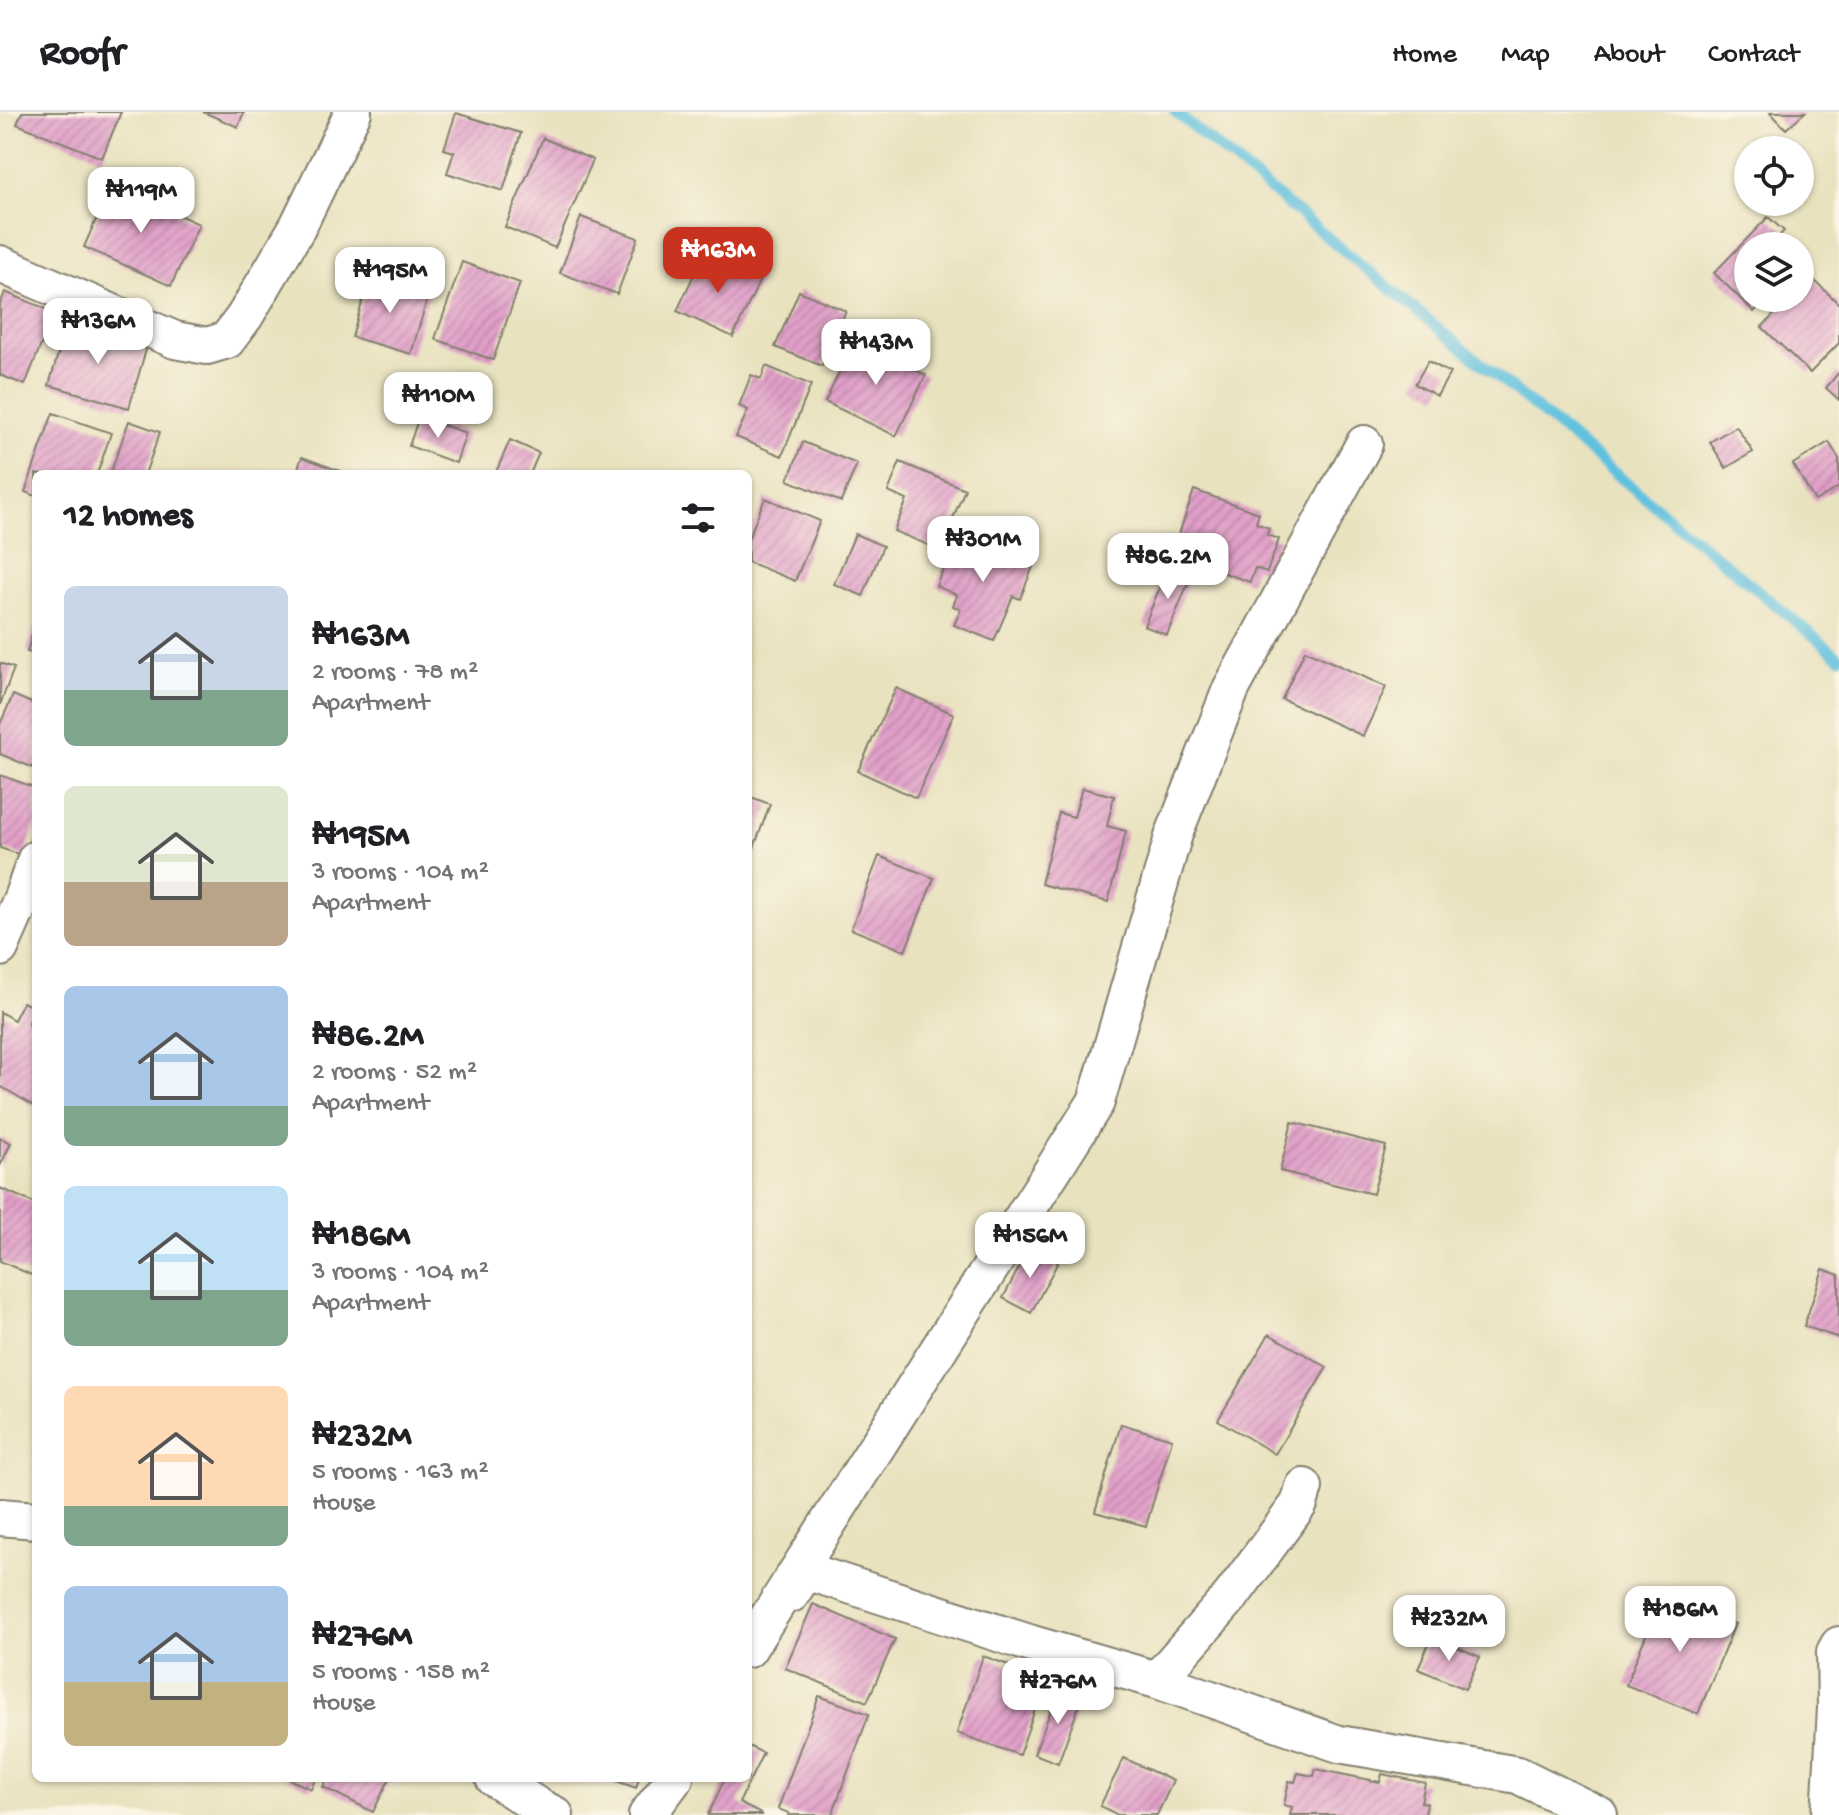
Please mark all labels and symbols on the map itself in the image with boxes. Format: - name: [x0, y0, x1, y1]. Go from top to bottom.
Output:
- pin: ₦119M: [85, 167, 197, 235]
- pin: ₦163M: [662, 227, 774, 295]
- pin: ₦195M: [334, 247, 446, 315]
- pin: ₦136M: [42, 298, 154, 366]
- pin: ₦143M: [820, 319, 932, 387]
- pin: ₦110M: [382, 372, 494, 440]
- pin: ₦301M: [927, 516, 1039, 584]
- pin: ₦86.2M: [1103, 533, 1233, 601]
- pin: ₦156M: [974, 1212, 1086, 1280]
- pin: ₦186M: [1624, 1586, 1736, 1654]
- pin: ₦232M: [1393, 1595, 1505, 1663]
- pin: ₦276M: [1002, 1658, 1114, 1726]

